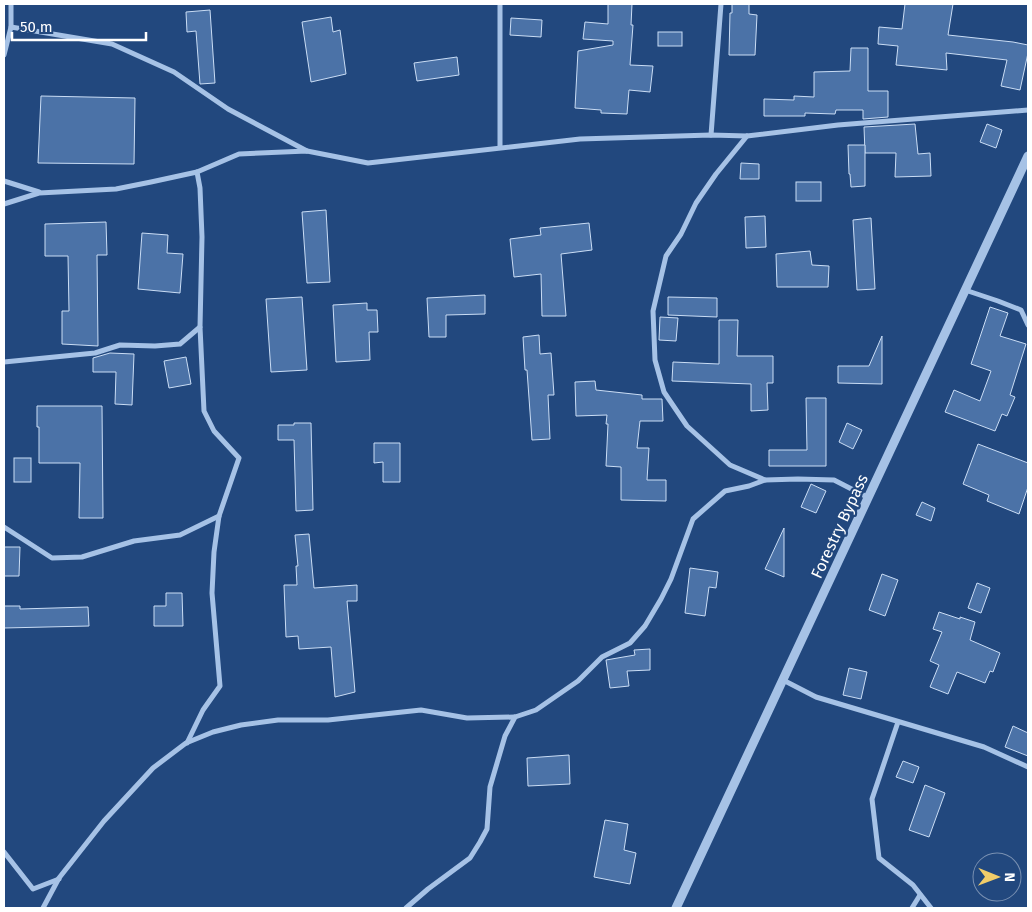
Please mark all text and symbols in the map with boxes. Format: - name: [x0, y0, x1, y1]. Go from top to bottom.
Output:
- scale bar: [12, 10, 146, 42]
- text: 50 m: [20, 18, 53, 36]
- street label: Forestry Bypass: [807, 471, 872, 581]
- north arrow: [972, 852, 1022, 902]
- text: N: [1001, 872, 1018, 882]

